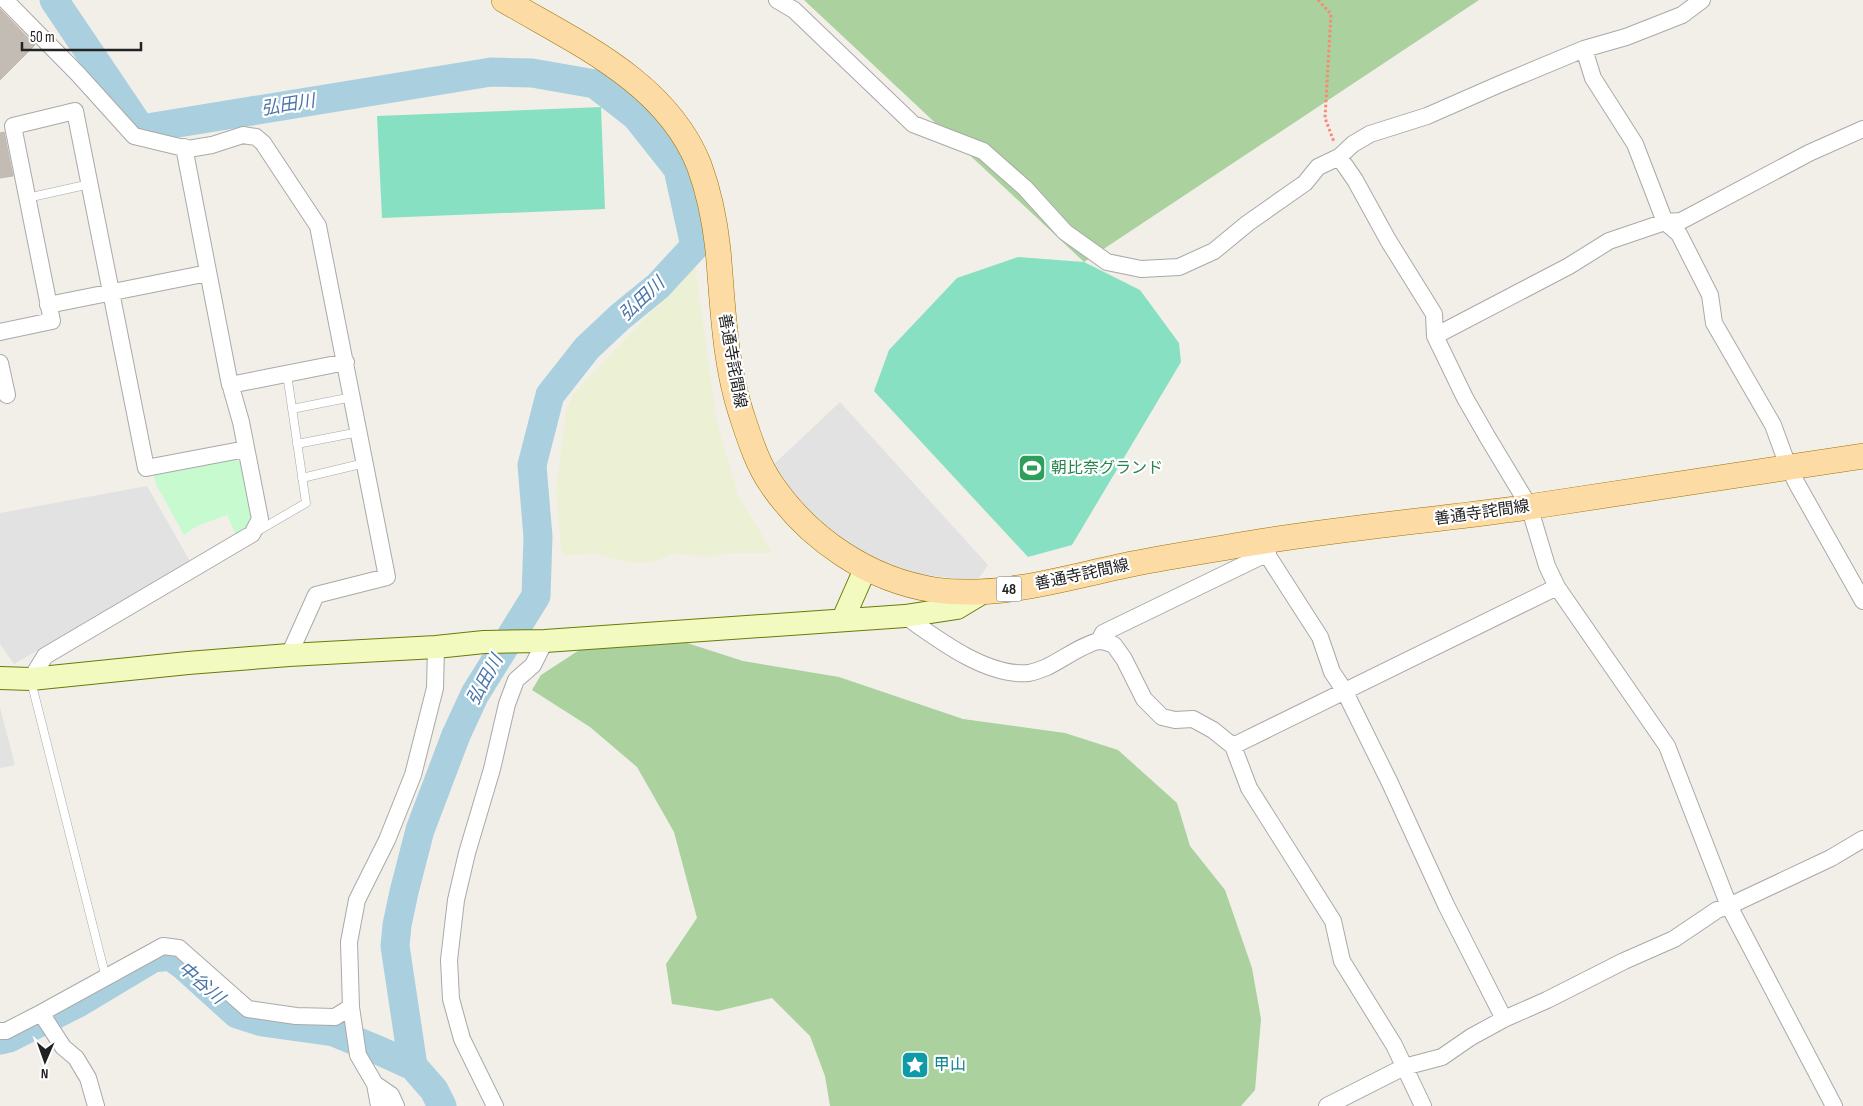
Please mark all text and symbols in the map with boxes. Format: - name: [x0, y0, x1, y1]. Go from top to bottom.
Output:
- scale bar: [22, 20, 141, 52]
- text: 50 m: [30, 28, 55, 47]
- water label: 弘田川: [260, 90, 318, 120]
- water label: 弘田川: [615, 272, 670, 325]
- street label: 善通寺詫間線: [714, 312, 750, 410]
- sports icon: 朝比奈グランド: [1017, 453, 1047, 483]
- place label: 朝比奈グランド: [1051, 459, 1163, 478]
- street label: 善通寺詫間線: [1433, 497, 1531, 529]
- street label: 善通寺詫間線: [1033, 556, 1131, 594]
- road number: 48: [996, 576, 1022, 602]
- water label: 弘田川: [463, 650, 508, 709]
- water label: 中谷川: [174, 957, 230, 1010]
- north arrow: [20, 1036, 70, 1086]
- place icon: 甲山: [900, 1050, 930, 1080]
- place label: 甲山: [934, 1056, 966, 1075]
- text: N: [41, 1065, 49, 1082]

